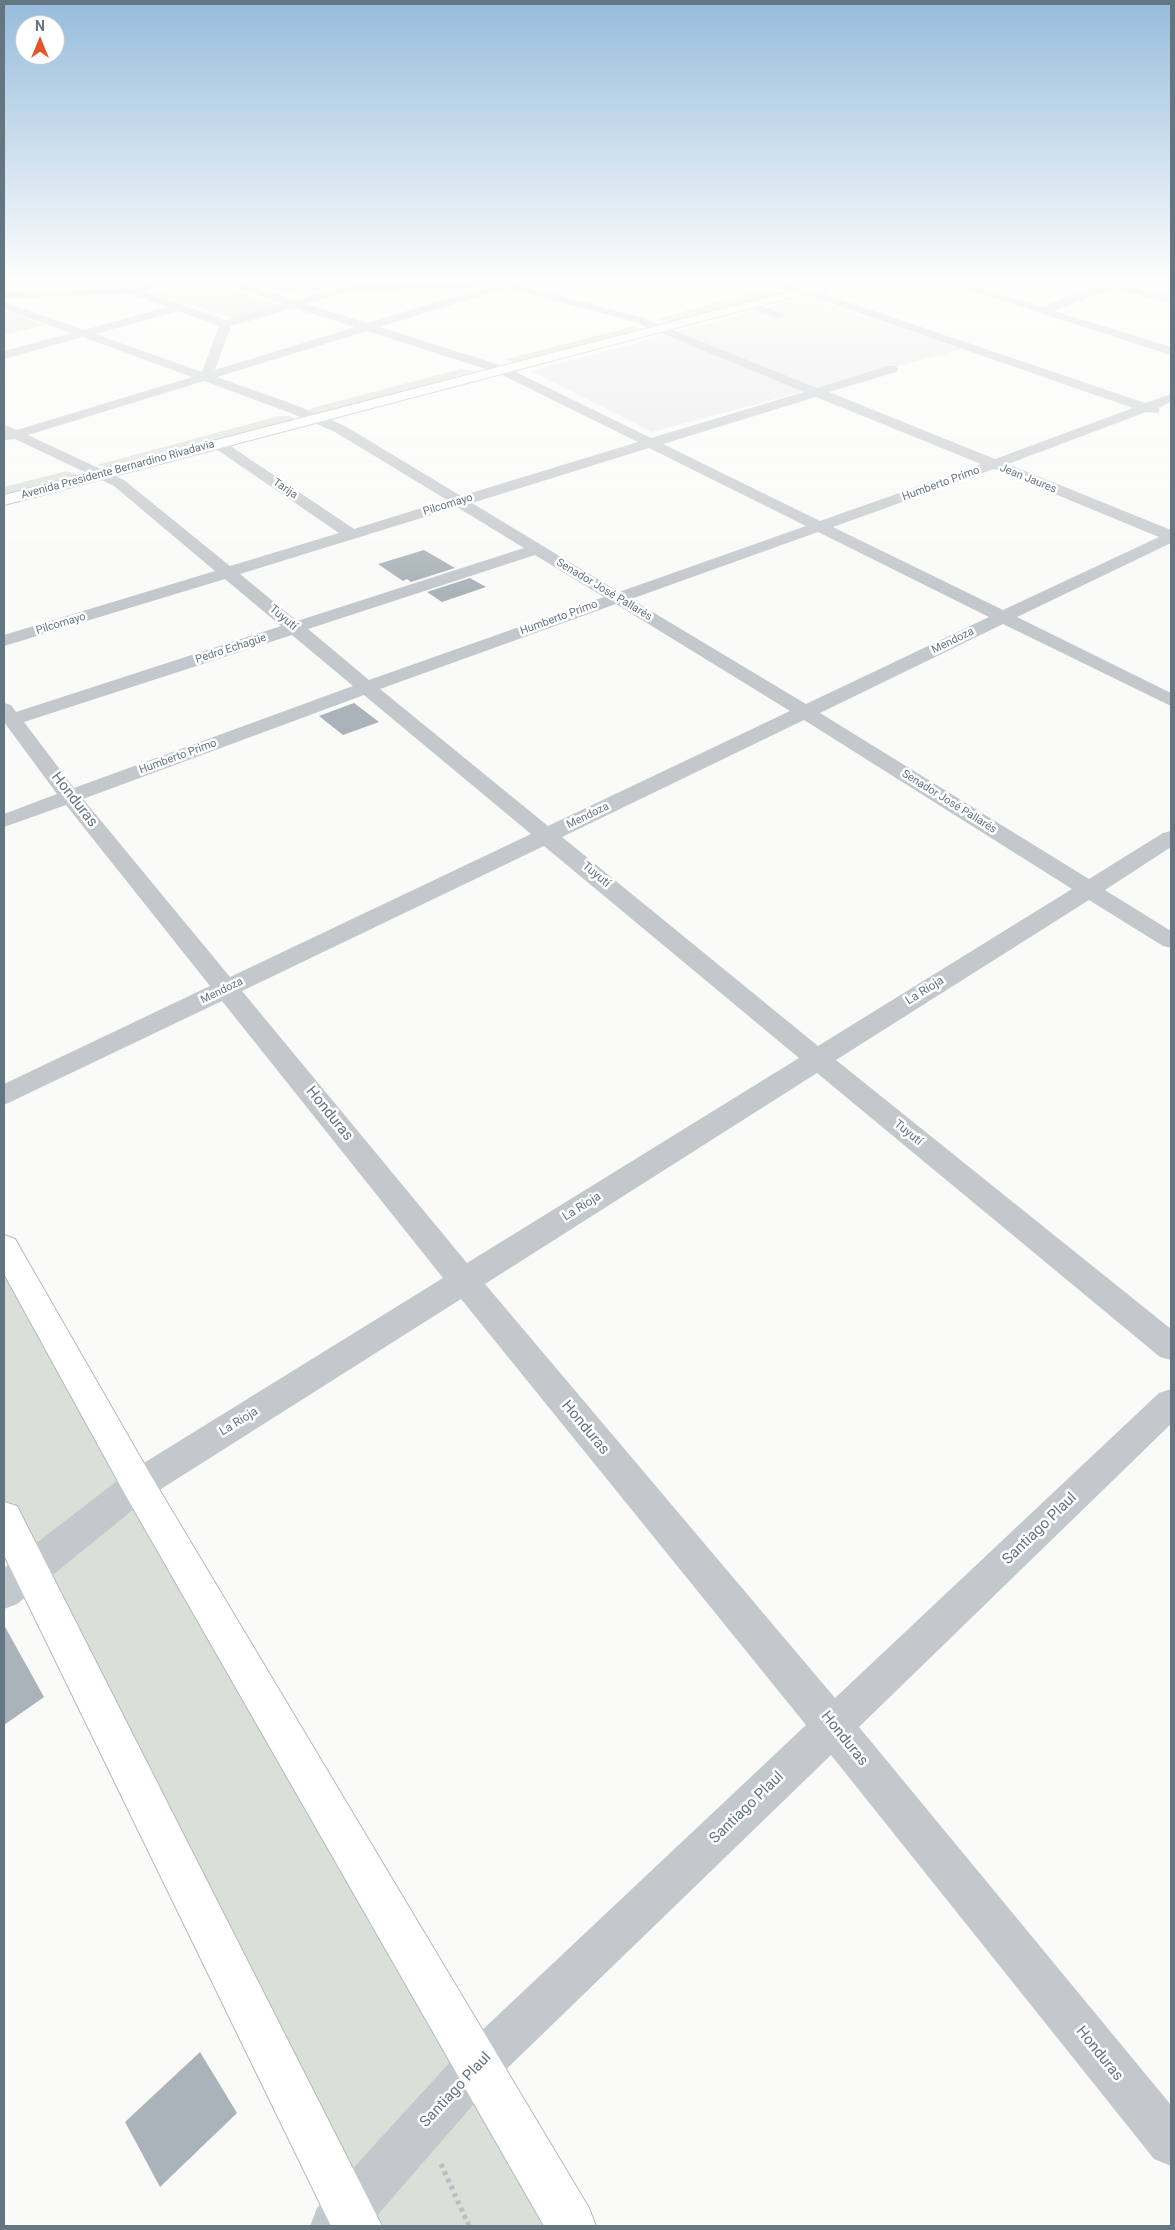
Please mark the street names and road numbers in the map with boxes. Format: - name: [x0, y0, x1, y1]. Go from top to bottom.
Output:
- street label: Avenida Presidente Bernardino Rivadavia: [20, 438, 216, 502]
- street label: Jean Jaures: [998, 462, 1058, 496]
- street label: Humberto Primo: [901, 464, 981, 504]
- street label: Tarija: [270, 476, 300, 502]
- street label: Pilcomayo: [422, 491, 474, 519]
- street label: Senador José Pallarés: [554, 556, 654, 624]
- street label: Humberto Primo: [519, 598, 599, 638]
- street label: Tuyutí: [266, 602, 300, 634]
- street label: Pilcomayo: [35, 610, 87, 638]
- street label: Mendoza: [930, 625, 976, 657]
- street label: Pedro Echagüe: [194, 631, 268, 667]
- street label: Humberto Primo: [138, 737, 218, 777]
- street label: Senador José Pallarés: [899, 767, 999, 837]
- street label: Honduras: [47, 769, 101, 831]
- street label: Mendoza: [565, 800, 611, 832]
- street label: Tuyutí: [579, 859, 613, 891]
- street label: La Rioja: [903, 974, 947, 1008]
- street label: Mendoza: [199, 975, 245, 1007]
- street label: Honduras: [302, 1083, 356, 1145]
- street label: Tuyutí: [891, 1117, 925, 1149]
- street label: La Rioja: [560, 1190, 604, 1224]
- street label: Honduras: [557, 1397, 613, 1459]
- street label: La Rioja: [217, 1405, 261, 1439]
- street label: Santiago Plaul: [999, 1489, 1081, 1569]
- street label: Honduras: [817, 1708, 871, 1770]
- street label: Santiago Plaul: [706, 1768, 788, 1848]
- street label: Honduras: [1072, 2023, 1126, 2085]
- street label: Santiago Plaul: [417, 2049, 495, 2131]

